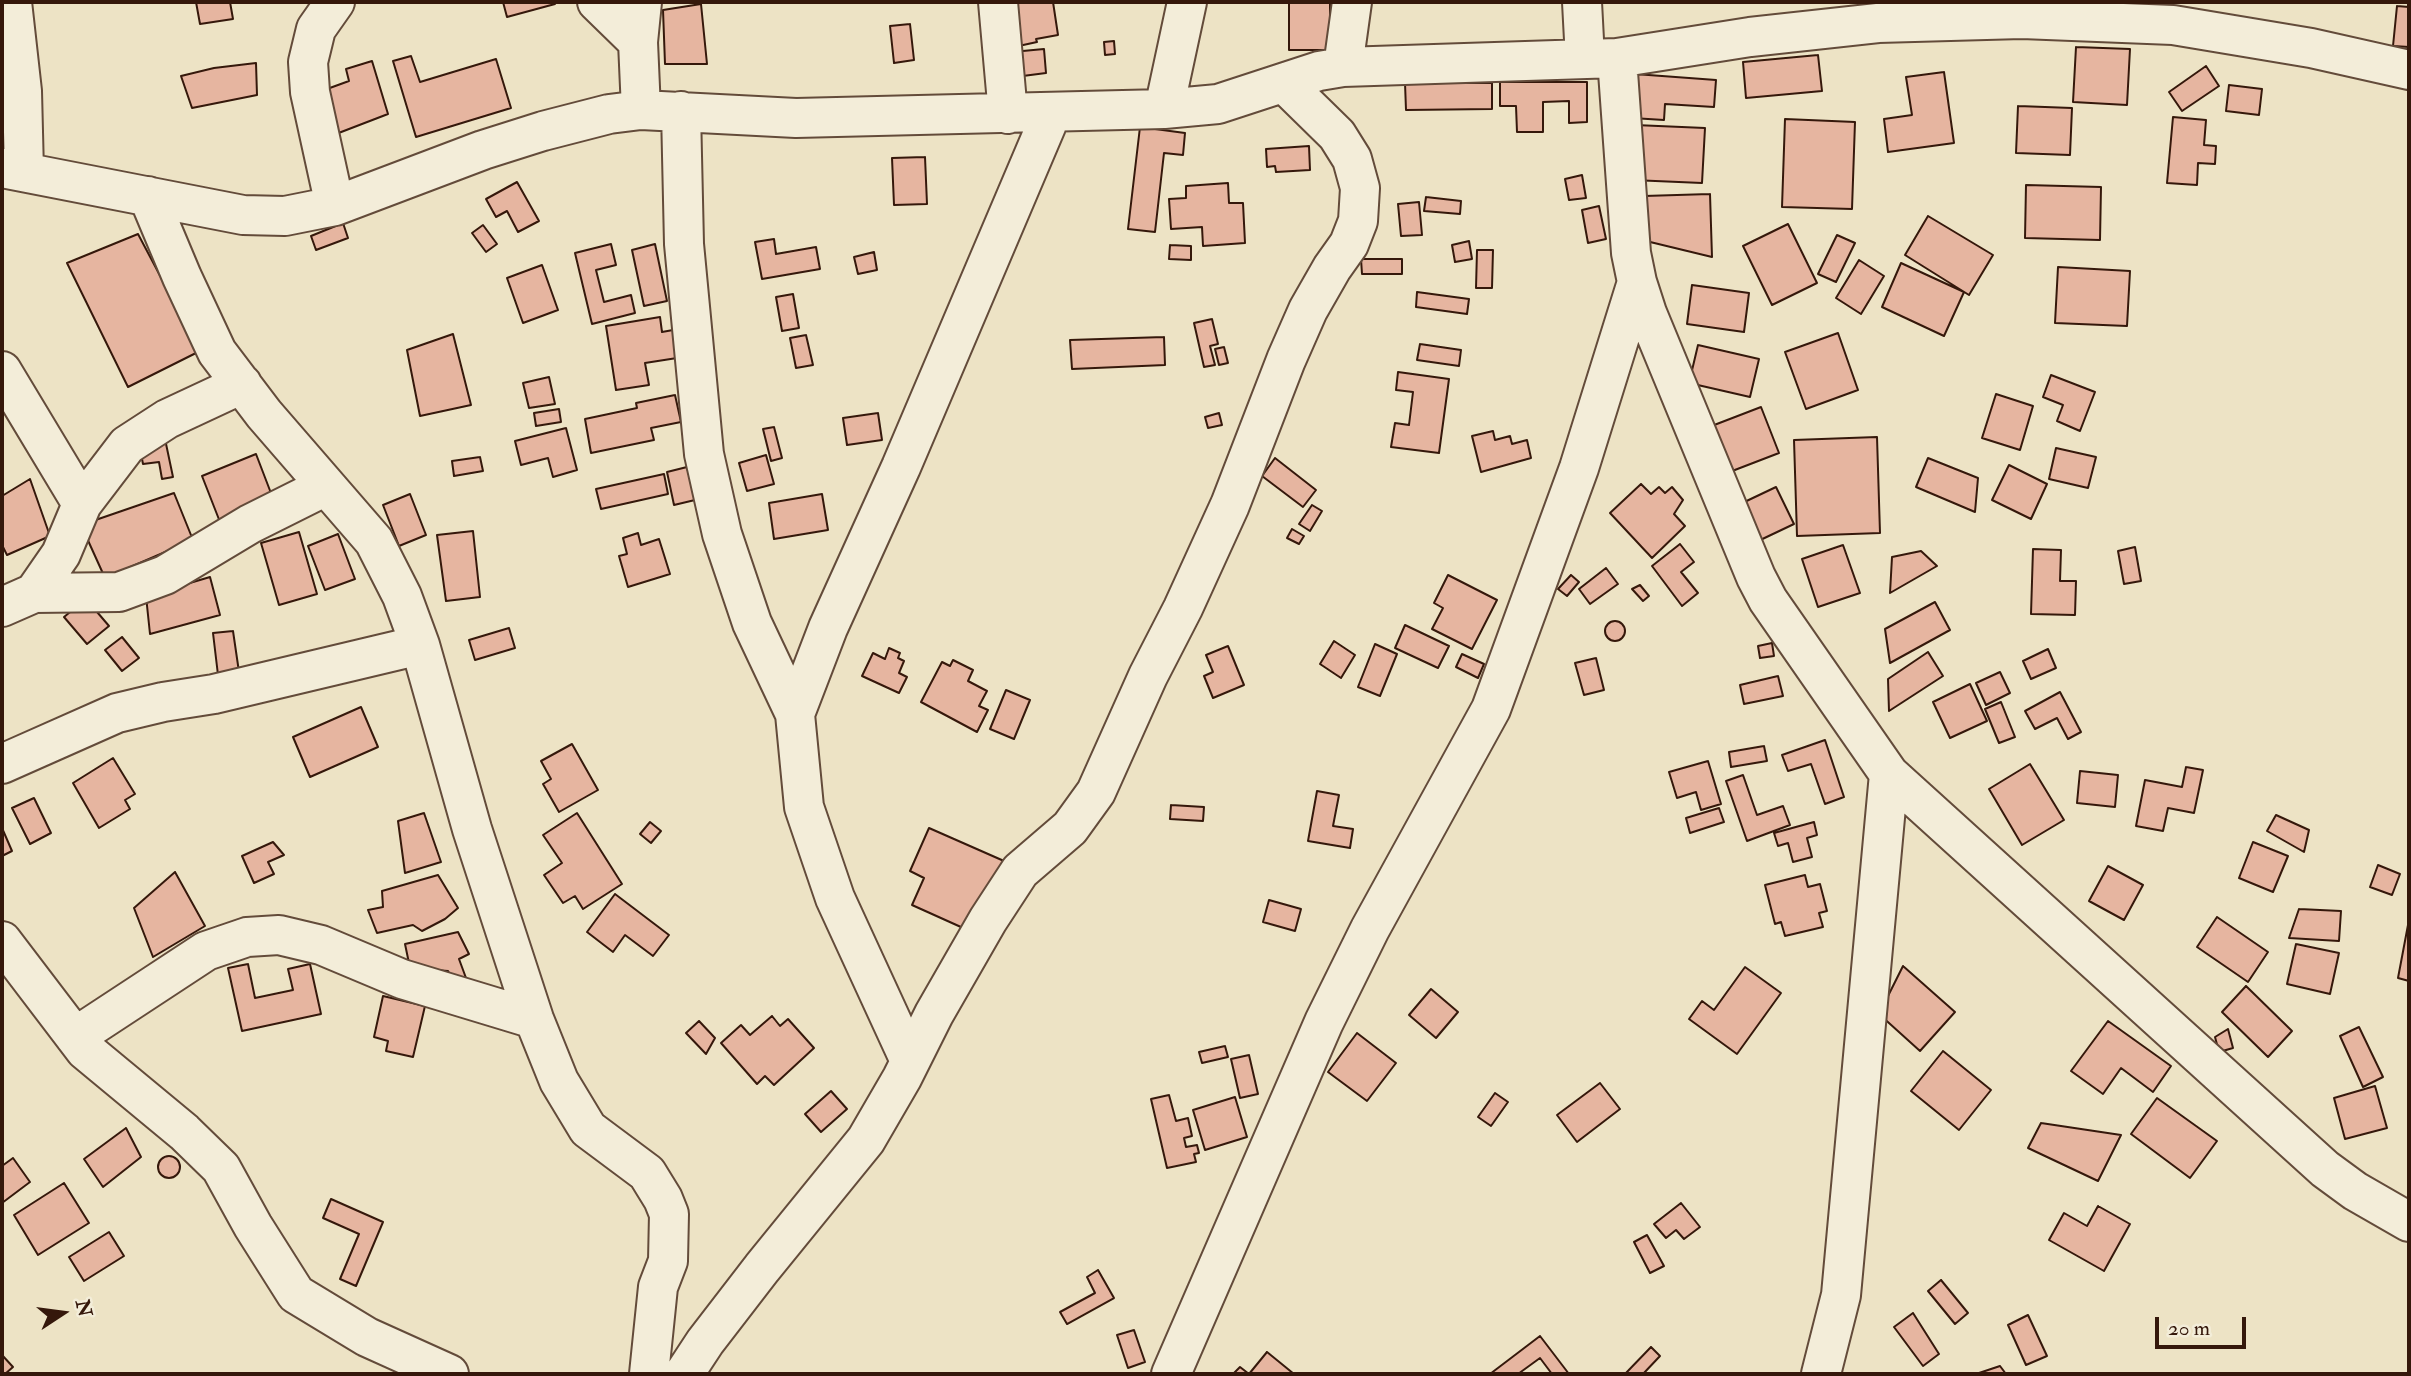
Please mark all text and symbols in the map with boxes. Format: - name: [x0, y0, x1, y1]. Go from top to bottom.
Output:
- north arrow: [28, 1278, 98, 1348]
- text: N: [70, 1297, 97, 1319]
- scale bar: [2159, 1302, 2250, 1346]
- text: 20 m: [2168, 1315, 2210, 1342]

